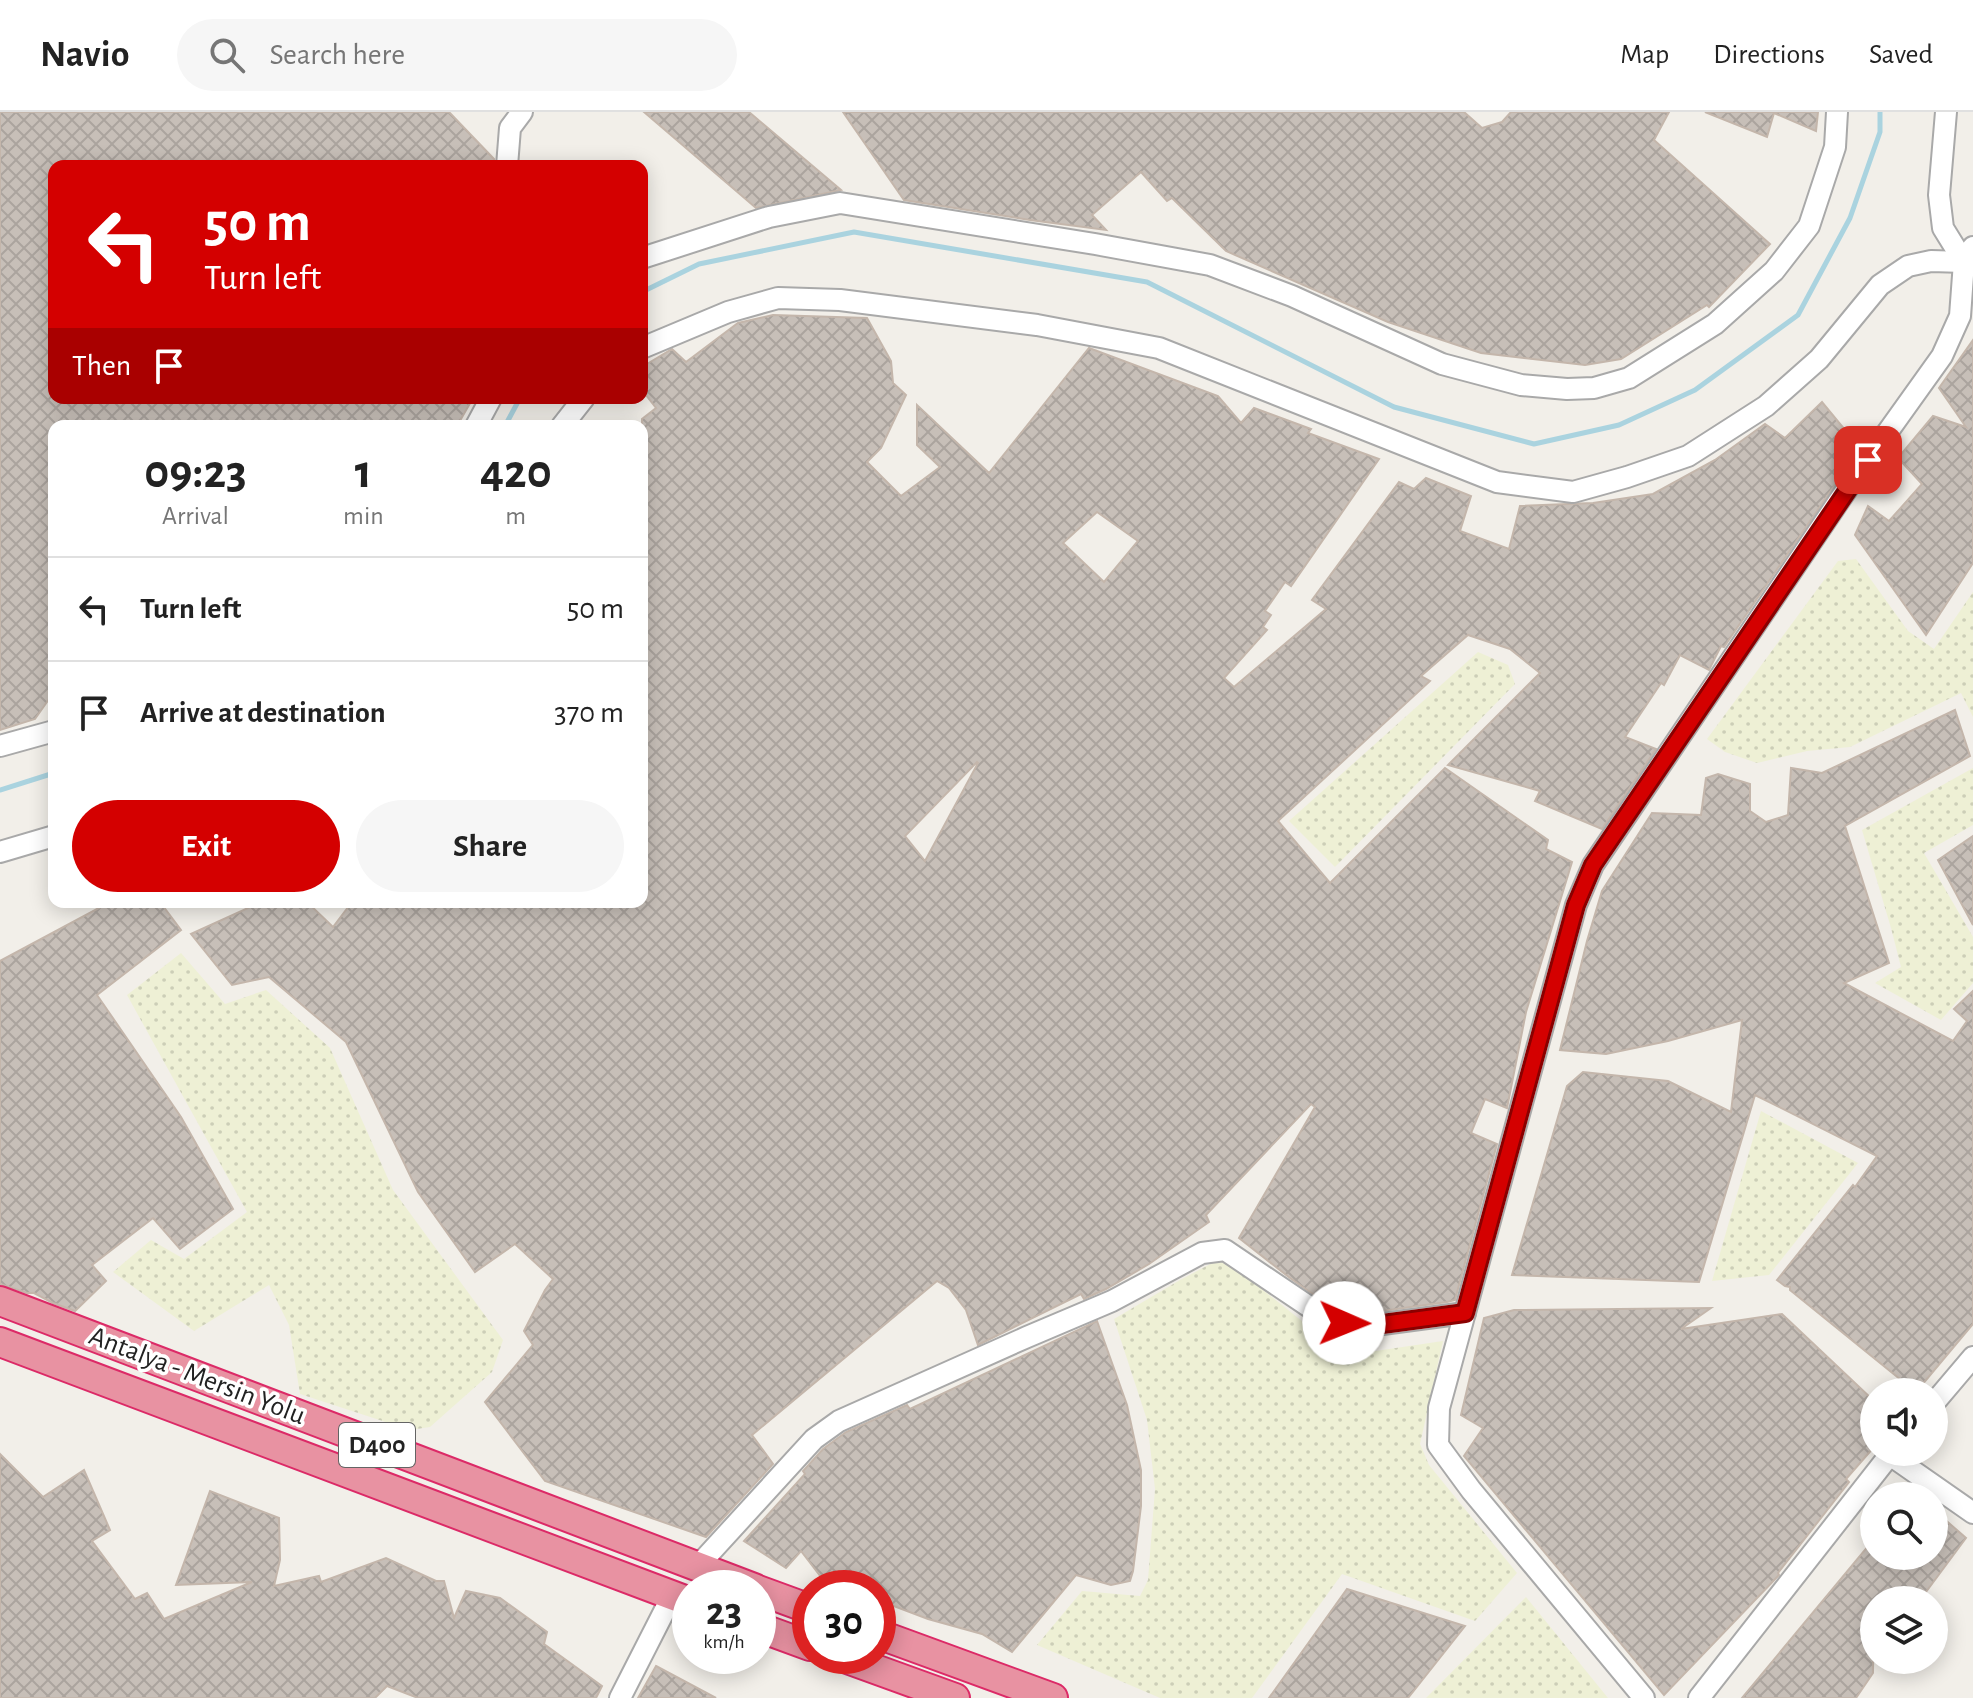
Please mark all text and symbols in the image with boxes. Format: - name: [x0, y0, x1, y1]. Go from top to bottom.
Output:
- search box: [177, 19, 737, 91]
- icon: search: [205, 33, 249, 77]
- text: Navio: [40, 36, 129, 74]
- text: Search here: [269, 40, 405, 70]
- text: Map: [1620, 41, 1669, 69]
- text: Directions: [1713, 41, 1825, 69]
- text: Saved: [1869, 41, 1933, 69]
- icon: left: [72, 192, 176, 296]
- text: 50 m: [204, 195, 311, 251]
- text: Turn left: [204, 260, 321, 296]
- icon: arrive: [147, 344, 191, 388]
- text: Then: [72, 351, 131, 381]
- pin: [1834, 426, 1902, 494]
- icon: arrive: [1846, 438, 1890, 482]
- text: 09:23: [144, 449, 247, 497]
- text: 1: [355, 449, 372, 497]
- text: 420: [480, 449, 552, 497]
- text: Arrival: [162, 503, 229, 529]
- text: min: [343, 503, 384, 529]
- text: m: [505, 503, 526, 529]
- icon: left: [72, 587, 116, 631]
- text: Turn left: [140, 594, 241, 624]
- text: 50 m: [567, 594, 624, 624]
- icon: arrive: [72, 691, 116, 735]
- text: Arrive at destination: [140, 698, 386, 728]
- text: 370 m: [554, 698, 624, 728]
- button: Exit: [72, 800, 340, 892]
- button: Share: [356, 800, 624, 892]
- position arrow: [1302, 1281, 1386, 1365]
- street label: Antalya - Mersin Yolu: [85, 1322, 309, 1430]
- map controls: [1860, 1378, 1948, 1674]
- button: sound: [1860, 1378, 1948, 1466]
- road number: D400: [339, 1423, 415, 1467]
- button: search: [1860, 1482, 1948, 1570]
- speed limit sign: 30: [792, 1570, 896, 1674]
- button: layers: [1860, 1586, 1948, 1674]
- text: 23: [706, 1592, 742, 1632]
- text: km/h: [703, 1632, 745, 1652]

